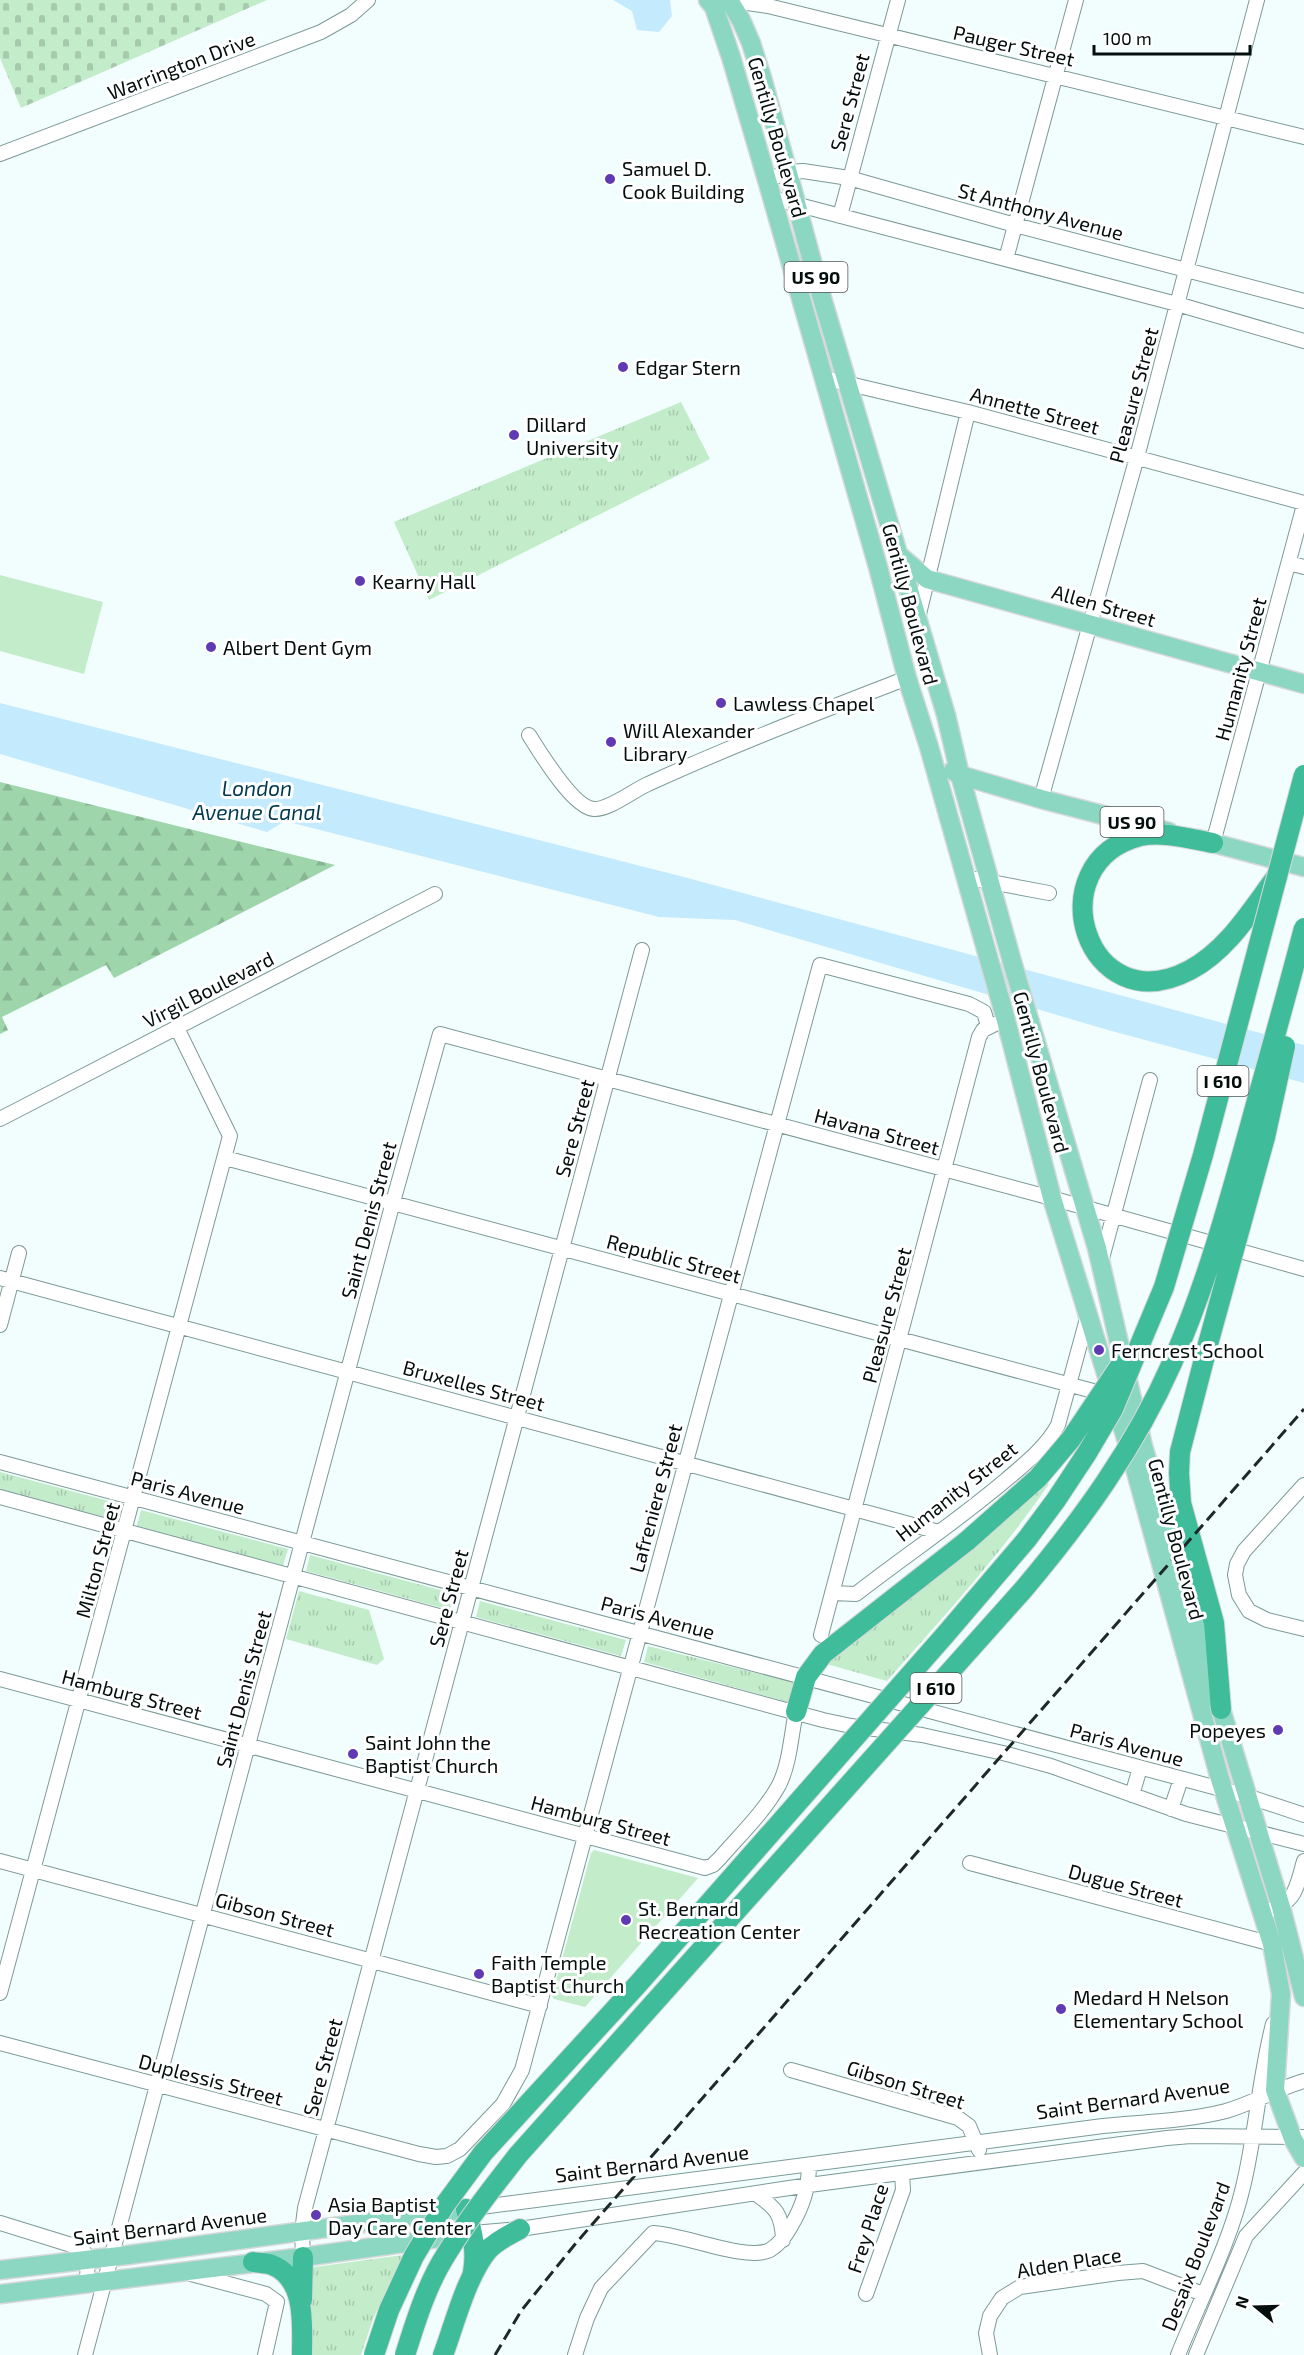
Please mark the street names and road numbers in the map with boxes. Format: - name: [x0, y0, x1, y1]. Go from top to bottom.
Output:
- street label: Pauger Street: [951, 19, 1077, 71]
- street label: Warrington Drive: [104, 26, 258, 104]
- street label: Sere Street: [824, 50, 874, 154]
- street label: Gentilly Boulevard: [744, 54, 812, 220]
- street label: St Anthony Avenue: [956, 177, 1126, 245]
- road number: US 90: [784, 262, 848, 292]
- street label: Pleasure Street: [1103, 324, 1163, 466]
- street label: Annette Street: [968, 381, 1102, 439]
- street label: Gentilly Boulevard: [878, 521, 944, 687]
- street label: Allen Street: [1049, 579, 1159, 631]
- street label: Humanity Street: [1209, 594, 1271, 743]
- road number: US 90: [1100, 807, 1164, 837]
- street label: Virgil Boulevard: [139, 946, 277, 1032]
- street label: Gentilly Boulevard: [1009, 989, 1075, 1155]
- road number: I 610: [1198, 1066, 1248, 1096]
- street label: Sere Street: [549, 1076, 599, 1180]
- street label: Havana Street: [812, 1103, 943, 1159]
- street label: Saint Denis Street: [335, 1138, 401, 1301]
- street label: Republic Street: [604, 1229, 744, 1288]
- street label: Pleasure Street: [856, 1244, 916, 1386]
- street label: Bruxelles Street: [401, 1355, 548, 1416]
- street label: Lafreniere Street: [624, 1421, 687, 1575]
- street label: Humanity Street: [890, 1436, 1022, 1546]
- street label: Gentilly Boulevard: [1144, 1456, 1210, 1622]
- street label: Paris Avenue: [128, 1465, 248, 1519]
- street label: Milton Street: [70, 1499, 124, 1621]
- street label: Sere Street: [423, 1546, 473, 1650]
- street label: Paris Avenue: [598, 1590, 718, 1644]
- street label: Saint Denis Street: [210, 1607, 276, 1770]
- street label: Hamburg Street: [59, 1664, 205, 1724]
- road number: I 610: [910, 1673, 962, 1703]
- street label: Paris Avenue: [1067, 1717, 1187, 1771]
- street label: Hamburg Street: [528, 1790, 674, 1850]
- street label: Dugue Street: [1066, 1858, 1186, 1912]
- street label: Gibson Street: [213, 1887, 337, 1941]
- street label: Sere Street: [297, 2015, 347, 2119]
- street label: Duplessis Street: [136, 2048, 286, 2110]
- street label: Gibson Street: [844, 2055, 968, 2113]
- street label: Saint Bernard Avenue: [1035, 2073, 1231, 2123]
- street label: Saint Bernard Avenue: [554, 2139, 750, 2187]
- street label: Desaix Boulevard: [1156, 2178, 1234, 2334]
- street label: Frey Place: [841, 2180, 893, 2276]
- street label: Saint Bernard Avenue: [72, 2202, 268, 2250]
- street label: Alden Place: [1015, 2242, 1123, 2282]

